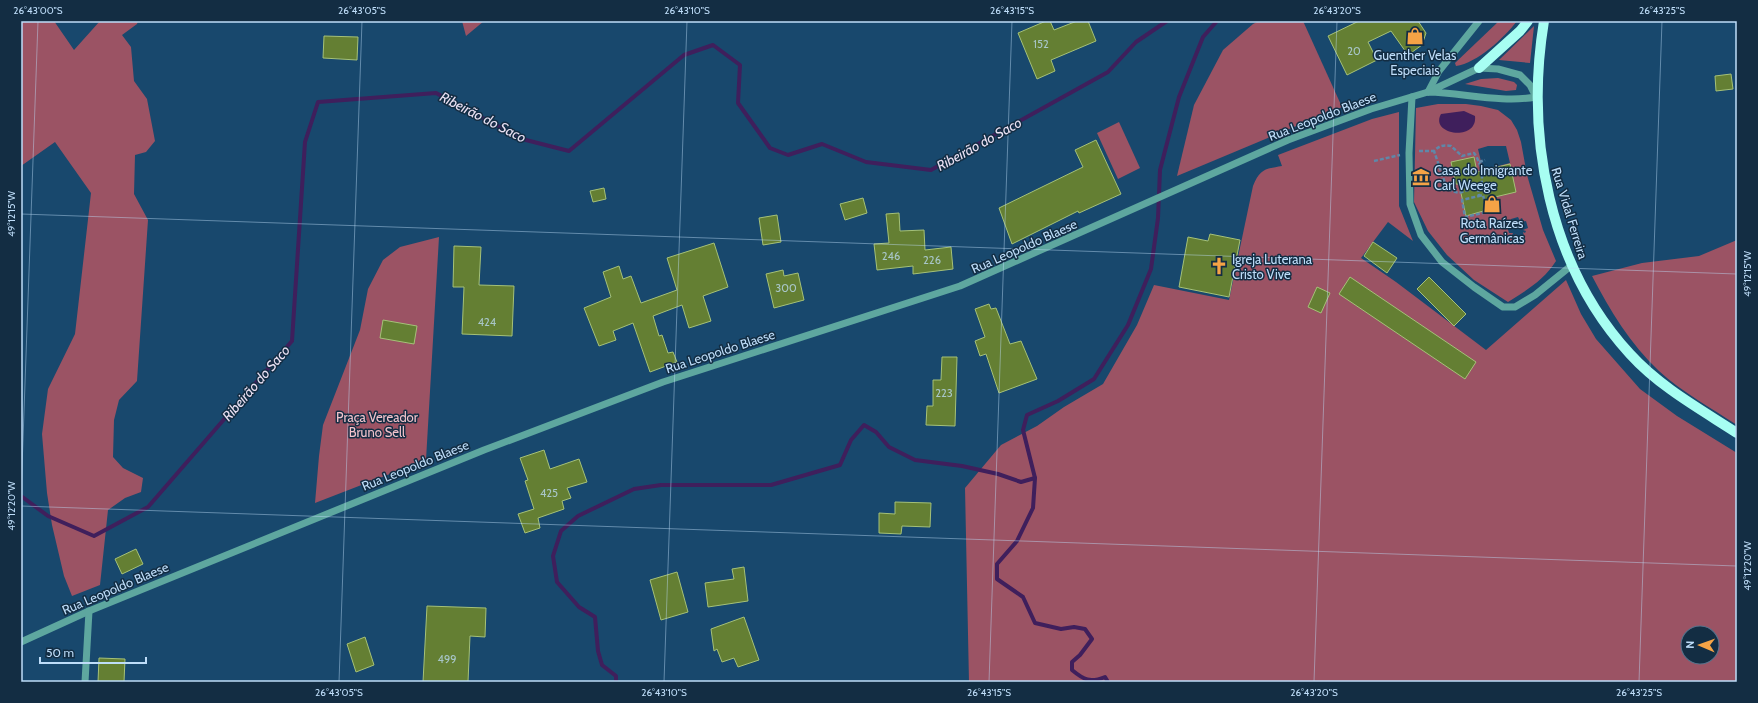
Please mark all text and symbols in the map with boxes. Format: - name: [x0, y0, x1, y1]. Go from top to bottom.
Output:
- text: 26°43'00"S: [13, 4, 63, 17]
- text: 26°43'05"S: [338, 4, 386, 17]
- text: 26°43'10"S: [664, 4, 710, 17]
- text: 26°43'15"S: [990, 4, 1034, 17]
- text: 26°43'20"S: [1313, 4, 1361, 17]
- text: 26°43'25"S: [1639, 4, 1685, 17]
- shop icon: Guenther Velas Especiais: [1405, 26, 1425, 46]
- house number: 152: [1033, 37, 1049, 51]
- house number: 20: [1347, 44, 1361, 58]
- place label: Guenther Velas Especiais: [1374, 47, 1457, 78]
- water label: Ribeirão do Saco: [437, 88, 529, 146]
- street label: Rua Leopoldo Blaese: [1266, 88, 1379, 144]
- water label: Ribeirão do Saco: [933, 113, 1025, 175]
- place label: Casa do Imigrante Carl Weege: [1434, 162, 1533, 193]
- street label: Rua Vidal Ferreira: [1548, 165, 1592, 261]
- museum icon: Casa do Imigrante Carl Weege: [1411, 167, 1431, 187]
- text: 49°12'15"W: [5, 190, 18, 237]
- shop icon: Rota Raízes Germânicas: [1482, 194, 1502, 214]
- street label: Rua Leopoldo Blaese: [969, 215, 1080, 277]
- place label: Rota Raízes Germânicas: [1460, 215, 1525, 246]
- house number: 246: [882, 249, 900, 263]
- text: 49°12'15"W: [1741, 250, 1754, 297]
- place label: Igreja Luterana Cristo Vive: [1232, 251, 1313, 282]
- house number: 226: [923, 253, 941, 267]
- church icon: Igreja Luterana Cristo Vive: [1209, 256, 1229, 276]
- house number: 300: [775, 281, 797, 295]
- house number: 424: [478, 315, 497, 329]
- street label: Rua Leopoldo Blaese: [663, 326, 777, 376]
- water label: Ribeirão do Saco: [218, 341, 294, 425]
- house number: 223: [935, 386, 953, 400]
- park label: Praça Vereador Bruno Sell: [336, 409, 419, 440]
- street label: Rua Leopoldo Blaese: [359, 436, 471, 494]
- text: 49°12'20"W: [5, 481, 18, 531]
- house number: 425: [540, 486, 558, 500]
- text: 49°12'20"W: [1741, 541, 1754, 591]
- street label: Rua Leopoldo Blaese: [59, 558, 171, 618]
- north arrow: [1680, 625, 1720, 665]
- scale bar: [40, 639, 146, 665]
- text: N: [1683, 641, 1697, 649]
- text: 50 m: [46, 645, 74, 660]
- house number: 499: [438, 652, 456, 666]
- text: 26°43'05"S: [315, 686, 363, 699]
- text: 26°43'10"S: [641, 686, 687, 699]
- text: 26°43'15"S: [967, 686, 1011, 699]
- text: 26°43'20"S: [1290, 686, 1338, 699]
- text: 26°43'25"S: [1616, 686, 1662, 699]

